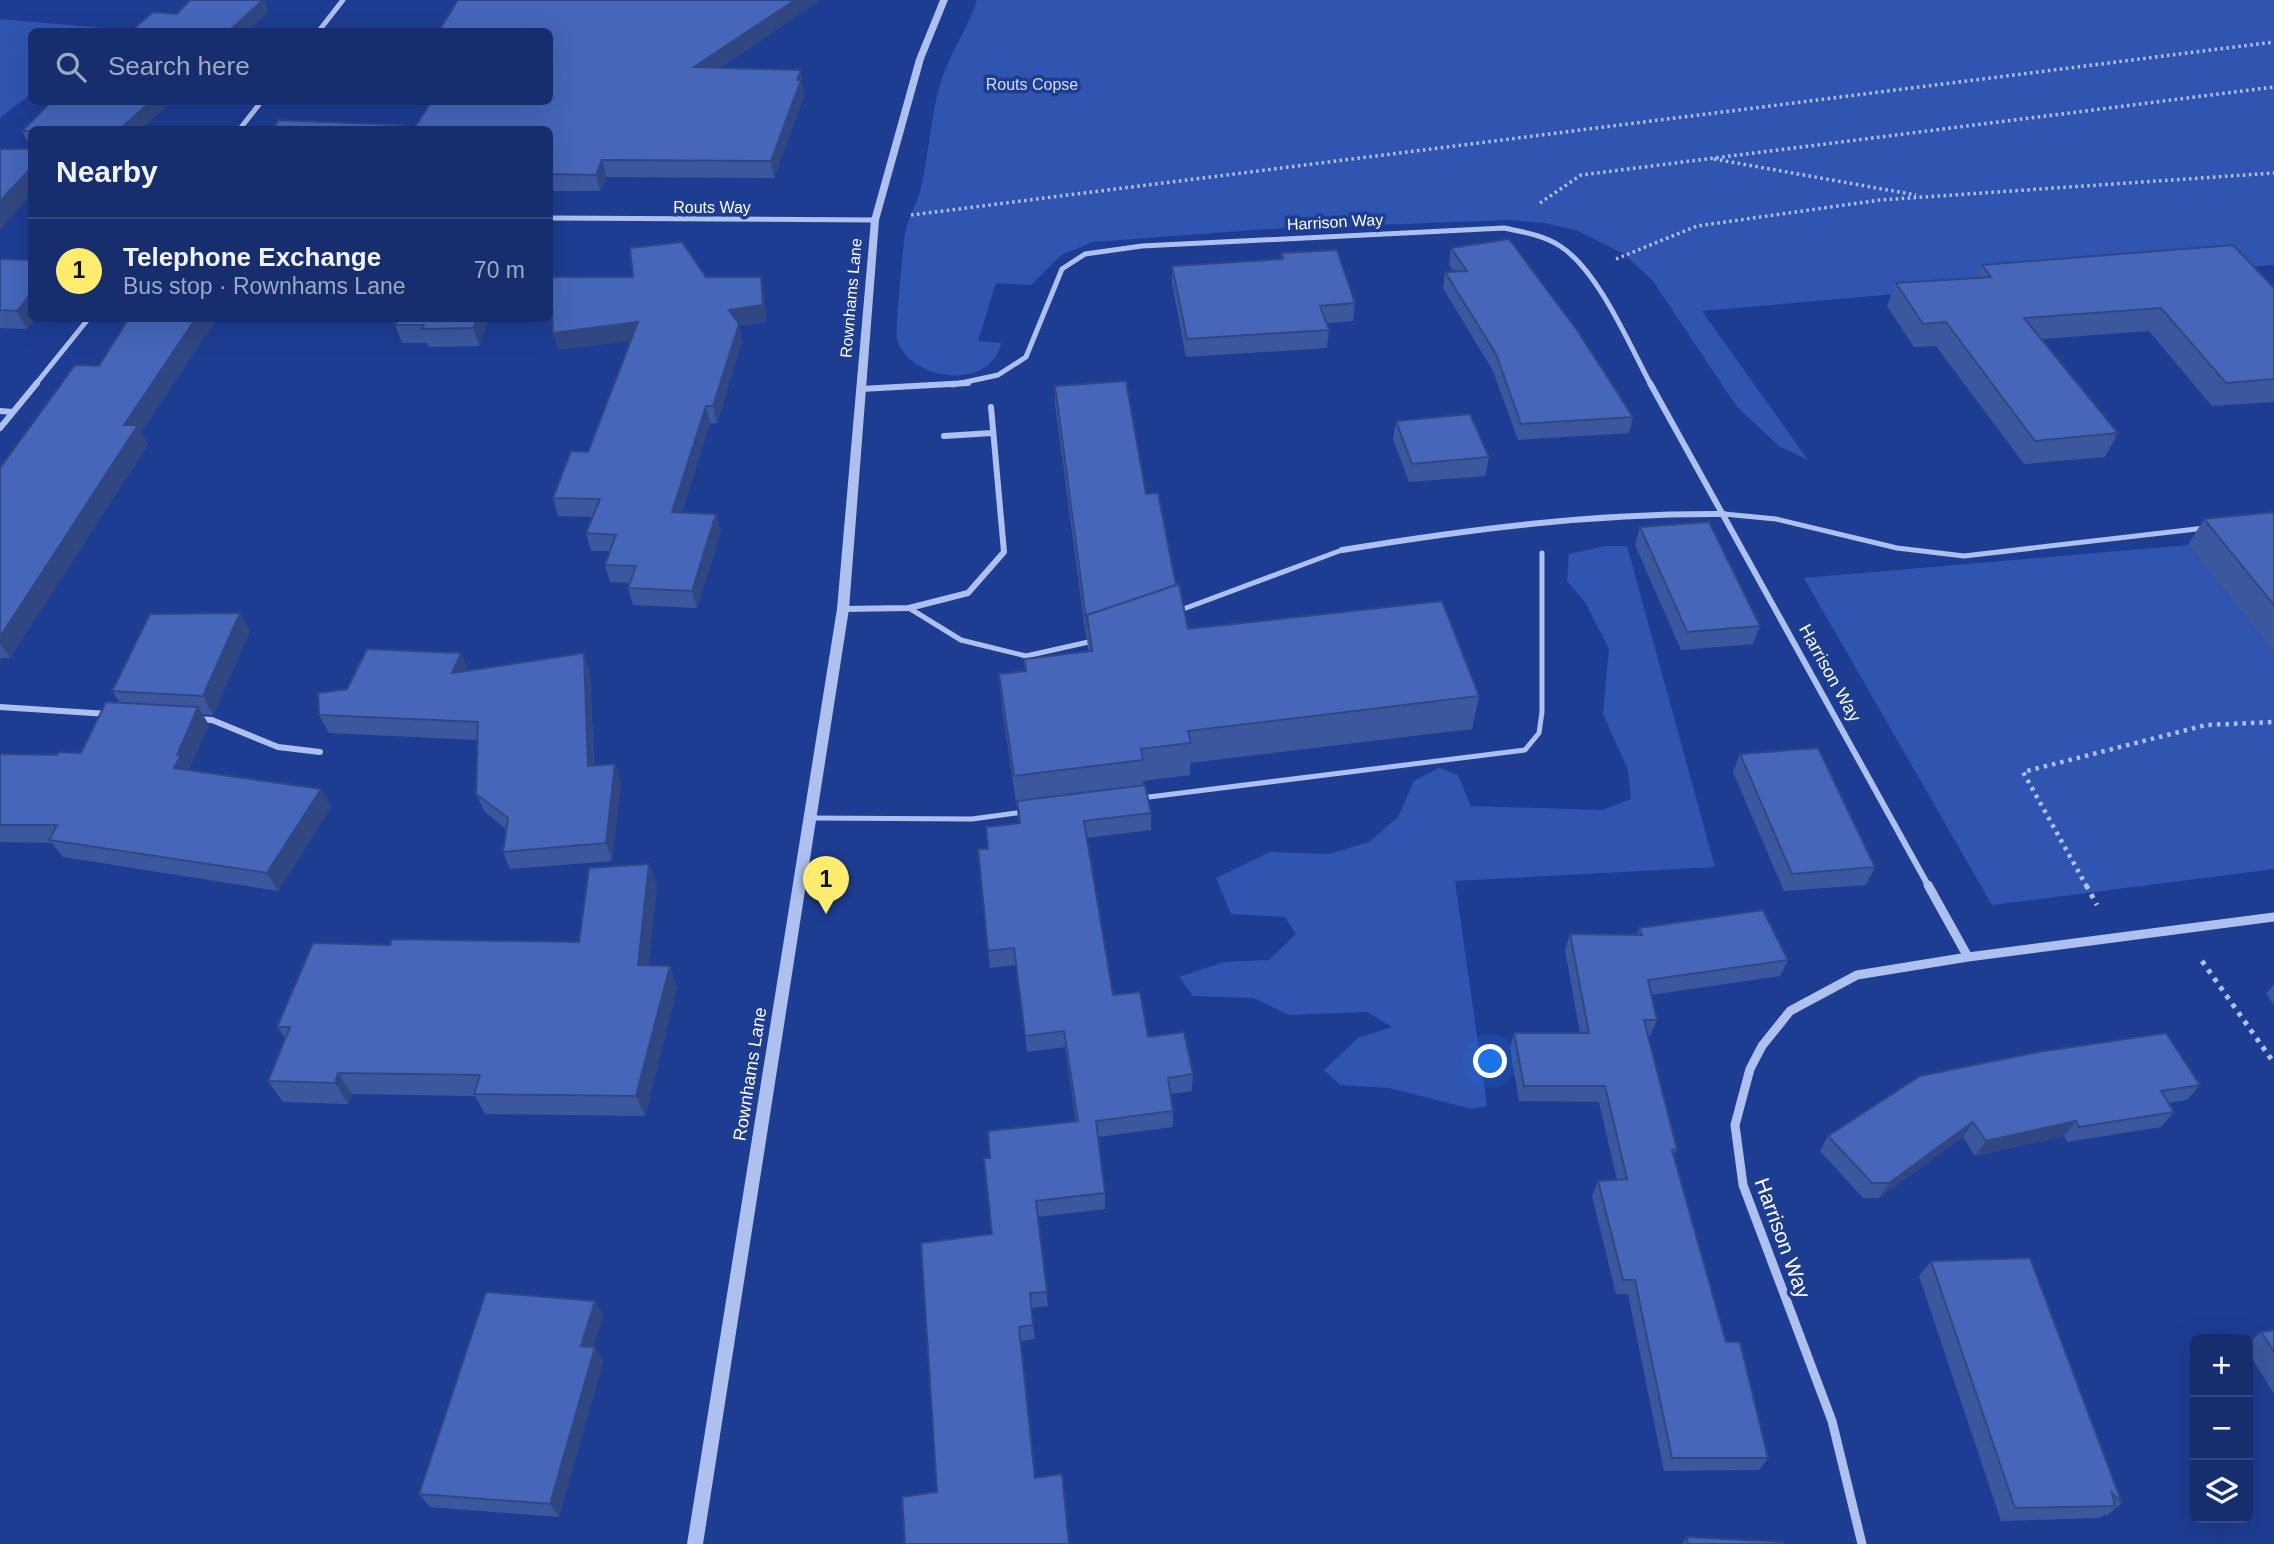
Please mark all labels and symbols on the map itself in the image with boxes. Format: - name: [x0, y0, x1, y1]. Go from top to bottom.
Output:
- park label: Routs Copse: [986, 76, 1078, 93]
- street label: Routs Way: [673, 199, 751, 216]
- street label: Harrison Way: [1286, 211, 1384, 233]
- street label: Rownhams Lane: [837, 237, 865, 359]
- street label: Harrison Way: [1795, 621, 1865, 725]
- pin: 1: [803, 856, 849, 914]
- street label: Rownhams Lane: [730, 1006, 770, 1142]
- your location: [1473, 1044, 1507, 1078]
- street label: Harrison Way: [1751, 1175, 1816, 1302]

